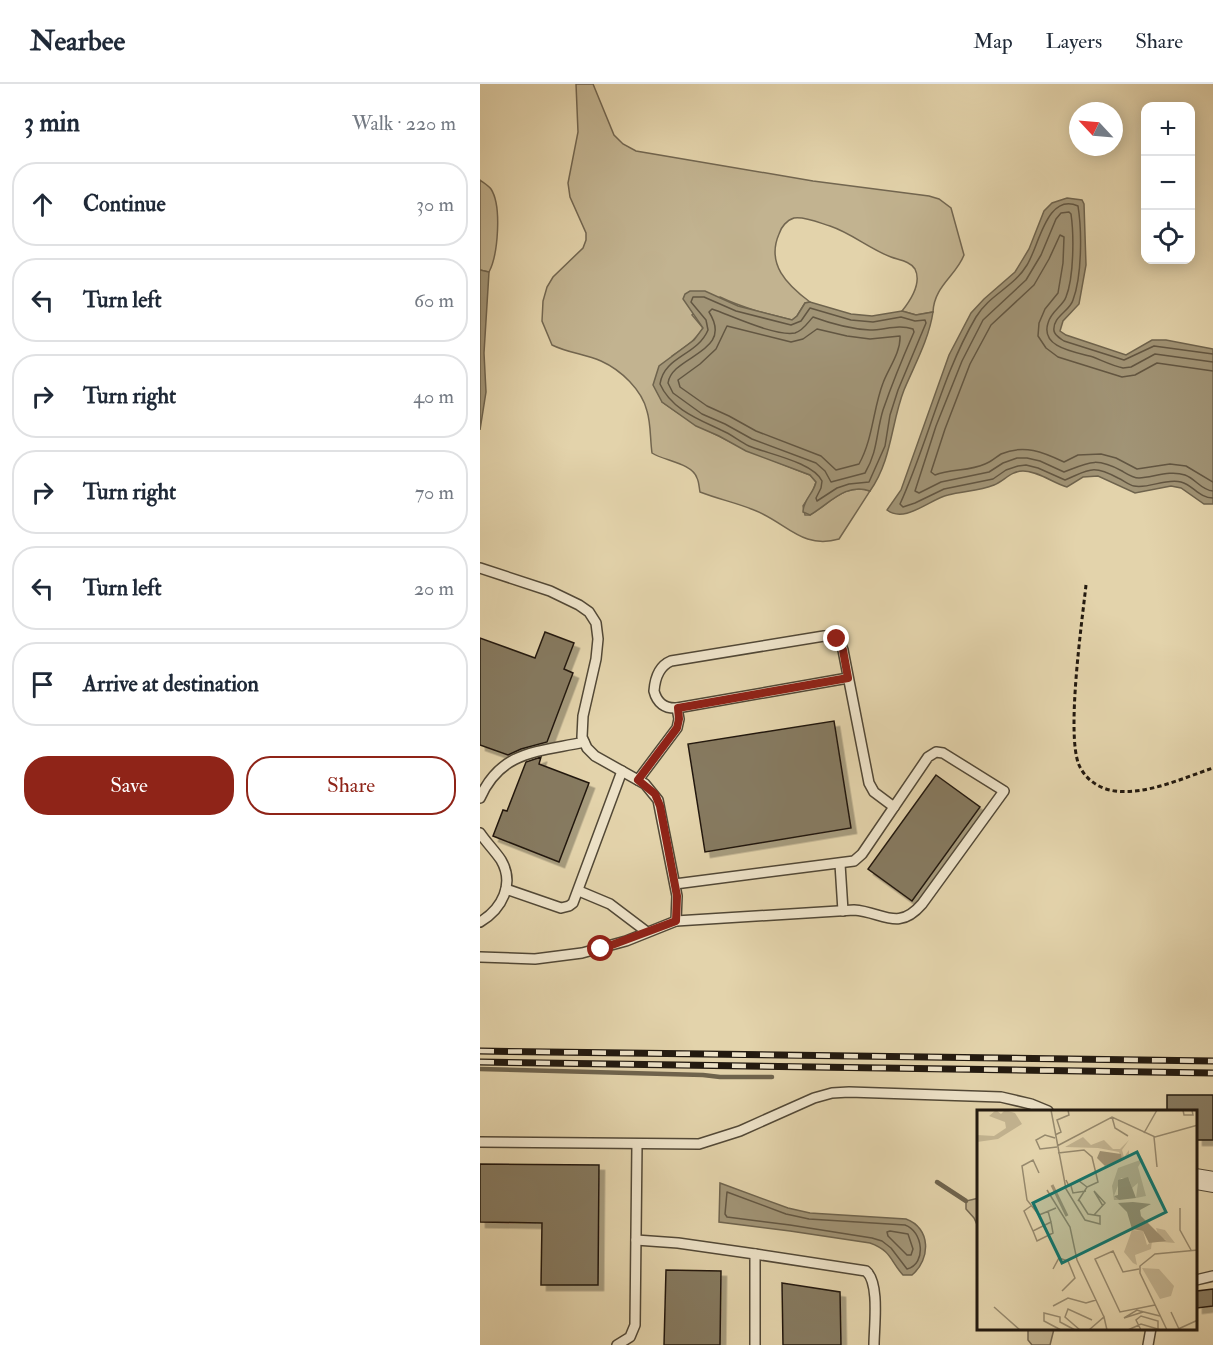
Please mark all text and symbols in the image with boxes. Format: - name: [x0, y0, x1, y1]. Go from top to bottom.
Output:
- text: Nearbee: [30, 24, 125, 59]
- text: Map: [973, 28, 1013, 55]
- text: Layers: [1046, 28, 1102, 55]
- text: Share: [1135, 28, 1183, 55]
- north arrow: [1069, 102, 1123, 156]
- map controls: [1141, 102, 1195, 264]
- button: +: [1141, 102, 1195, 156]
- text: 3 min: [24, 107, 80, 139]
- text: Walk · 220 m: [352, 111, 456, 136]
- button: −: [1141, 156, 1195, 210]
- icon: ahead: [26, 188, 59, 221]
- text: Continue: [83, 190, 166, 218]
- text: 30 m: [416, 192, 454, 217]
- button: locate: [1141, 210, 1195, 264]
- icon: left: [26, 284, 59, 317]
- text: Turn left: [83, 286, 162, 314]
- text: 60 m: [414, 288, 454, 313]
- icon: right: [26, 380, 59, 413]
- text: Turn right: [83, 382, 176, 410]
- text: 40 m: [413, 384, 454, 409]
- icon: right: [26, 476, 59, 509]
- text: Turn right: [83, 478, 176, 506]
- text: 70 m: [415, 480, 454, 505]
- icon: left: [26, 572, 59, 605]
- text: Turn left: [83, 574, 162, 602]
- text: 20 m: [414, 576, 454, 601]
- route end: [823, 625, 849, 651]
- icon: arrive: [26, 668, 59, 701]
- text: Arrive at destination: [83, 670, 259, 698]
- button: Save: [24, 756, 234, 815]
- button: Share: [246, 756, 456, 815]
- route start: [587, 935, 613, 961]
- inset map: [977, 1110, 1198, 1330]

